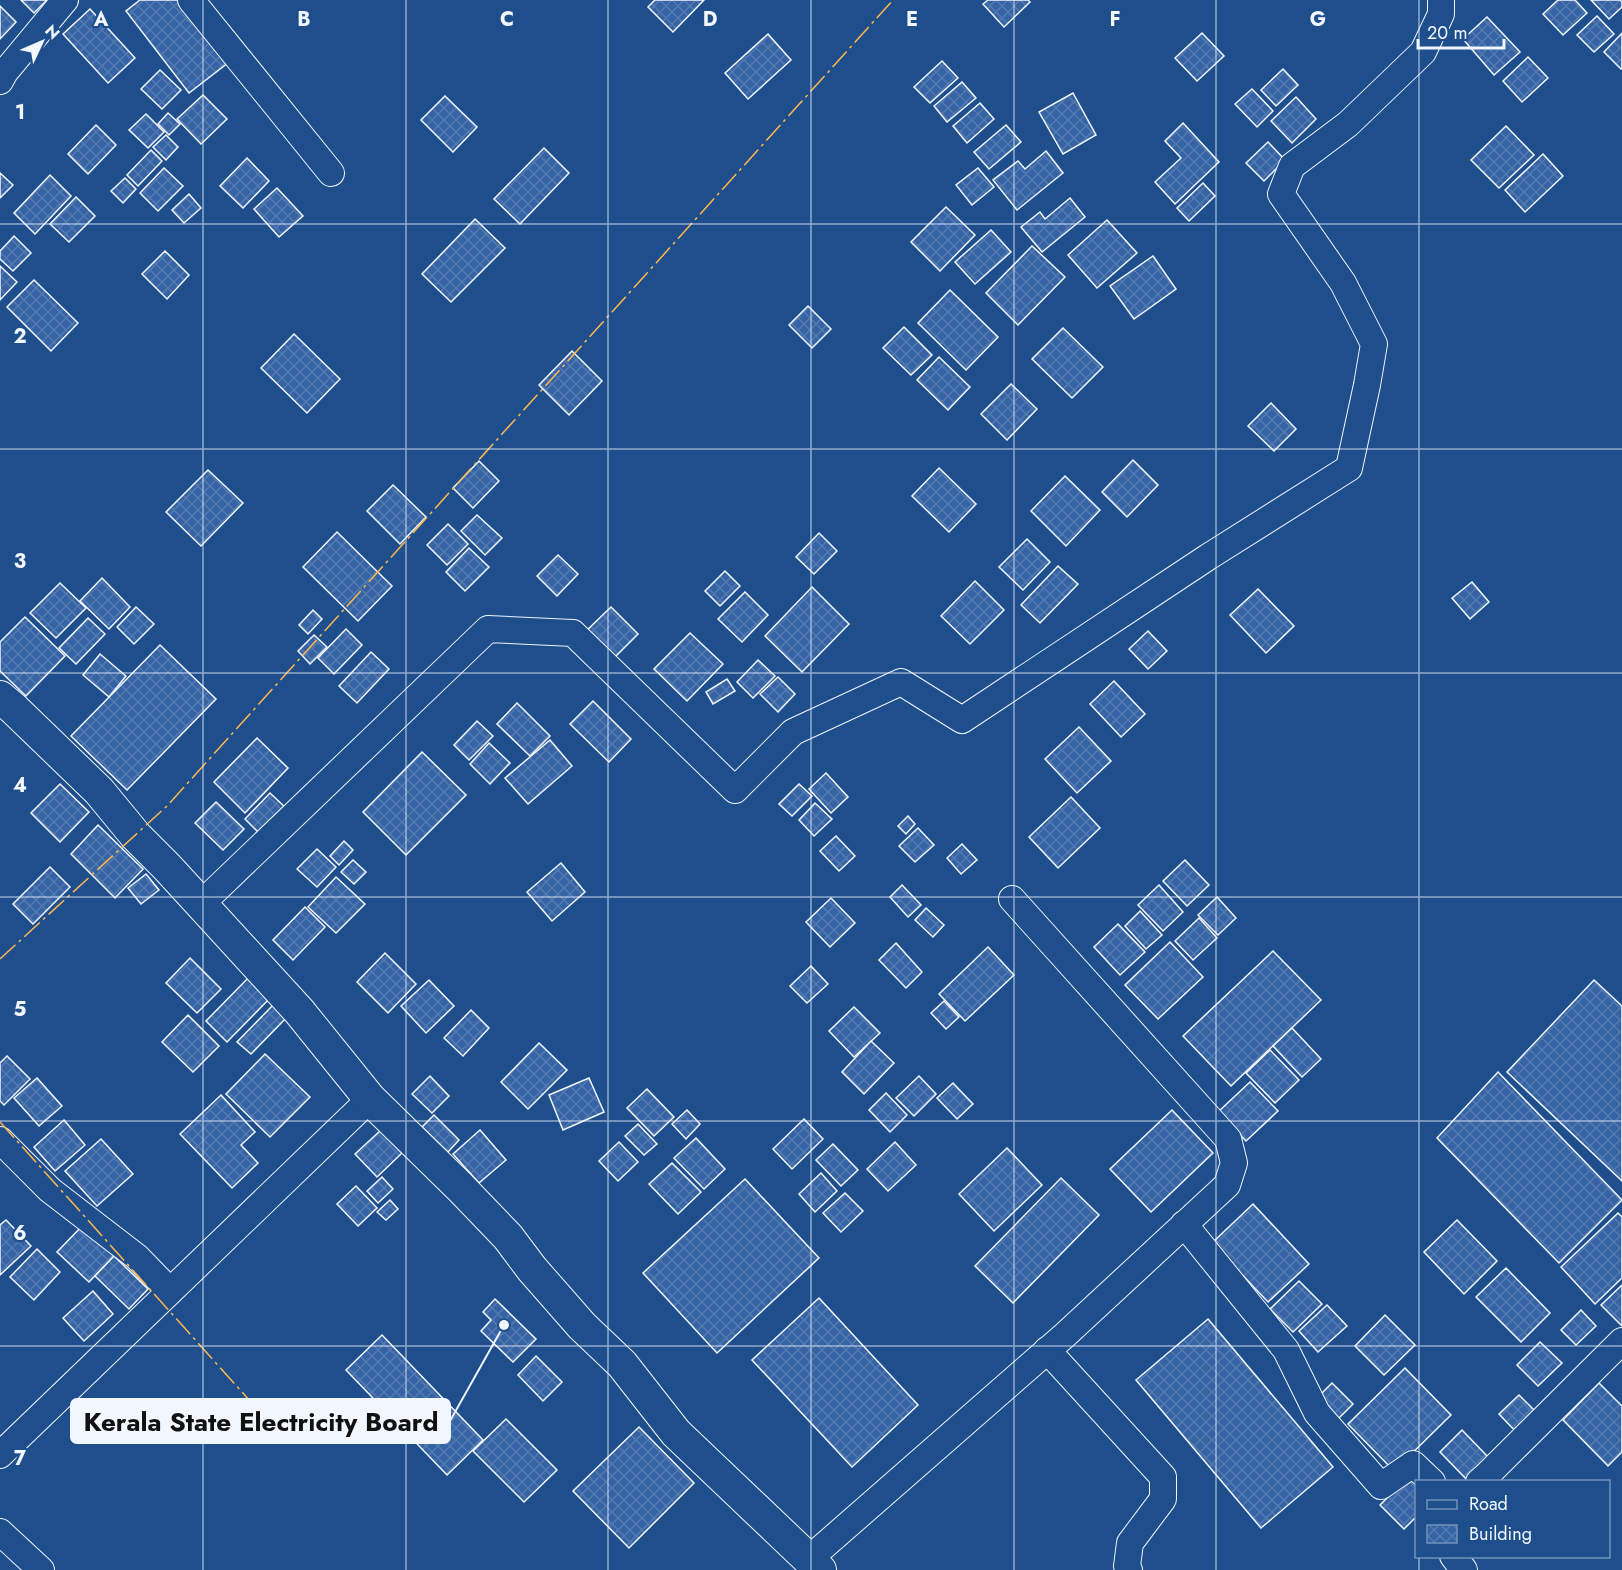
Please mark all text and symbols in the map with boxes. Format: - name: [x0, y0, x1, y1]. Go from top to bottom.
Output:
- text: A: [93, 5, 109, 34]
- text: B: [297, 5, 311, 34]
- text: C: [500, 5, 514, 34]
- text: D: [703, 5, 717, 34]
- text: E: [906, 5, 918, 34]
- text: F: [1109, 5, 1121, 34]
- text: G: [1310, 5, 1326, 34]
- north arrow: [12, 12, 72, 72]
- scale bar: [1418, 12, 1504, 50]
- text: N: [40, 19, 65, 44]
- text: 20 m: [1427, 20, 1467, 46]
- text: 1: [15, 98, 25, 127]
- text: 2: [13, 322, 27, 351]
- text: 3: [14, 547, 26, 576]
- text: 4: [13, 771, 27, 800]
- text: 5: [14, 995, 27, 1024]
- text: 6: [13, 1219, 27, 1248]
- callout: Kerala State Electricity Board: [71, 1399, 450, 1443]
- text: Kerala State Electricity Board: [84, 1403, 438, 1441]
- text: 7: [14, 1444, 27, 1473]
- legend: [1415, 1480, 1610, 1558]
- text: Road: [1469, 1491, 1508, 1517]
- text: Building: [1469, 1521, 1532, 1547]

